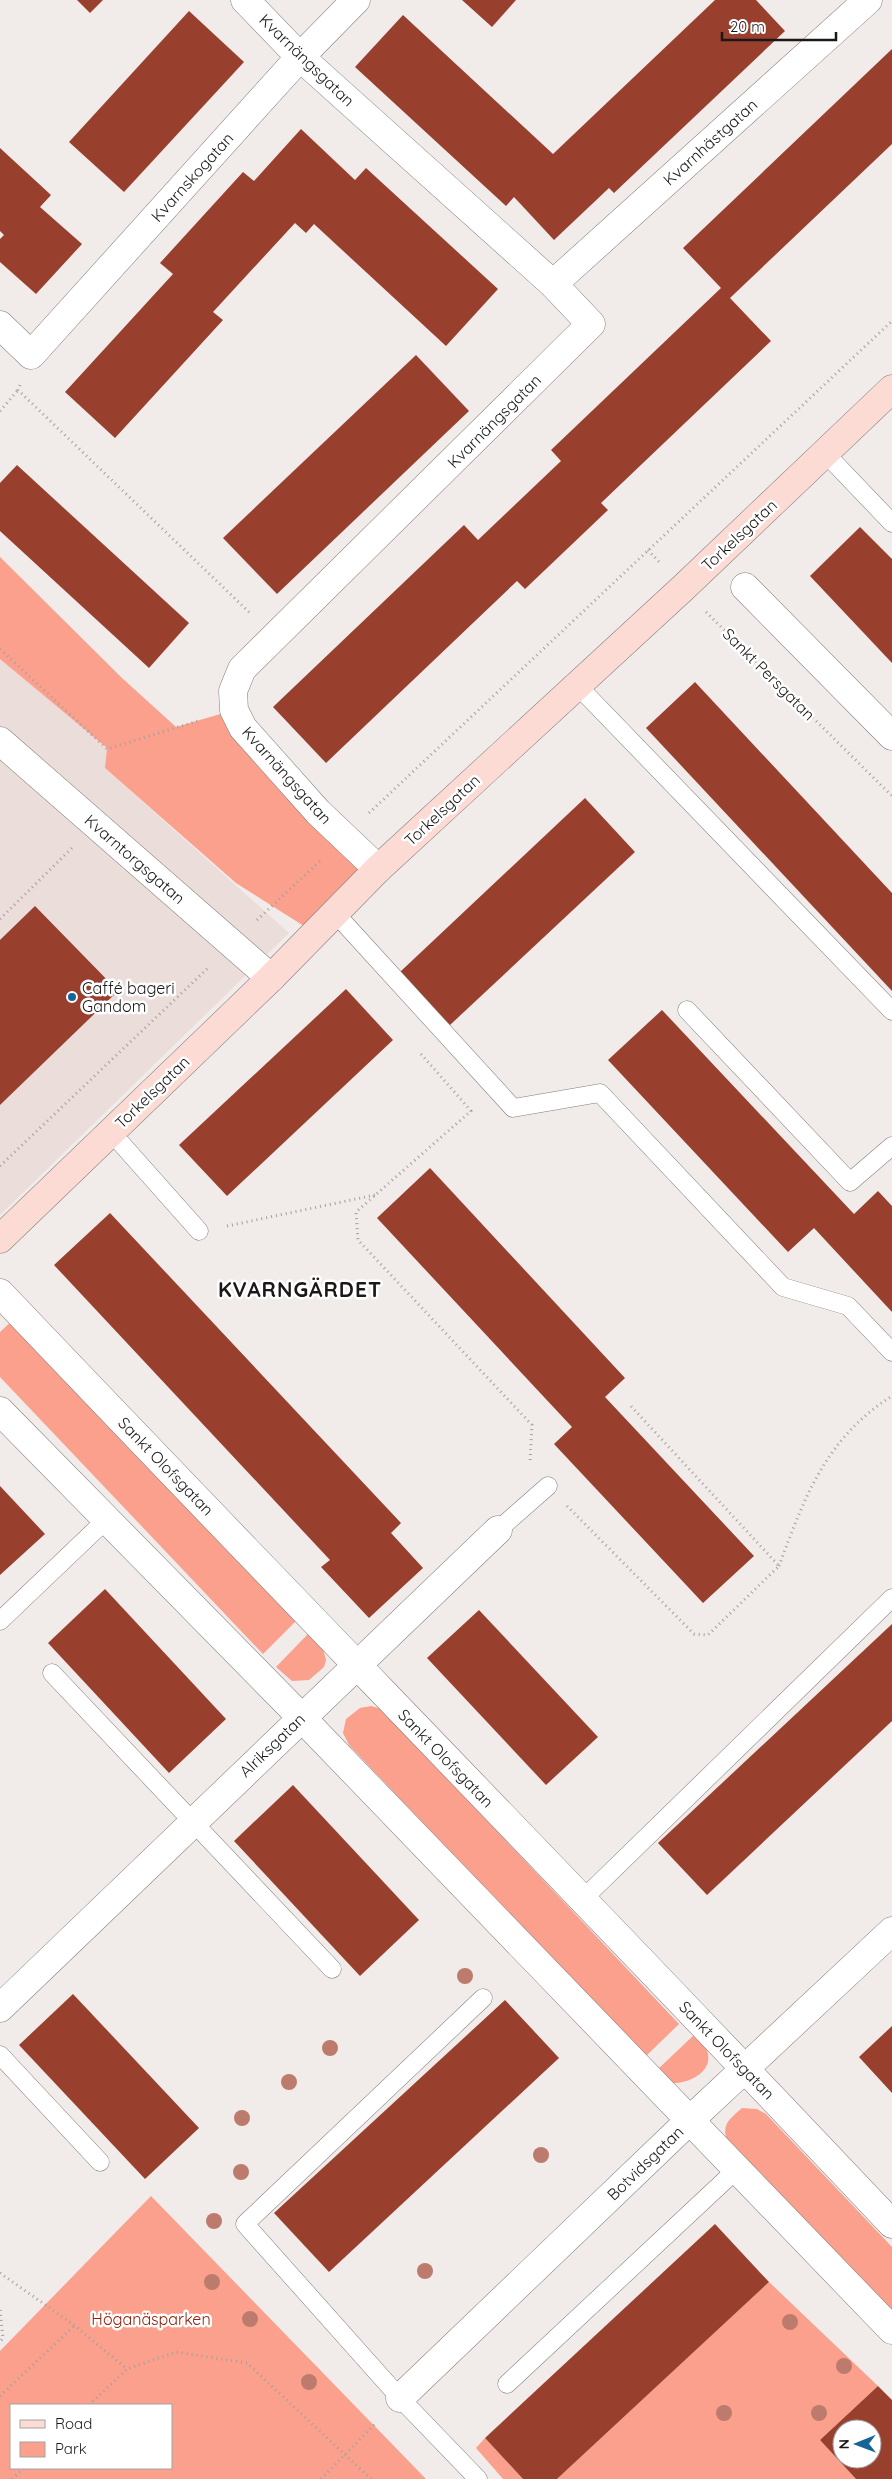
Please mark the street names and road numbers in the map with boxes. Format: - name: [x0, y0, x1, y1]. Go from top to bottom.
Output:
- street label: Kvarnängsgatan: [255, 10, 359, 110]
- street label: Kvarnhästgatan: [659, 94, 761, 190]
- street label: Kvarnskogatan: [147, 128, 237, 226]
- street label: Kvarnängsgatan: [443, 370, 545, 472]
- street label: Torkelsgatan: [697, 495, 781, 575]
- street label: Sankt Persgatan: [719, 624, 819, 724]
- street label: Kvarnängsgatan: [238, 722, 336, 828]
- street label: Torkelsgatan: [400, 770, 484, 850]
- street label: Kvarntorgsgatan: [81, 810, 189, 908]
- street label: Torkelsgatan: [111, 1051, 193, 1133]
- street label: Sankt Olofsgatan: [114, 1413, 218, 1519]
- street label: Sankt Olofsgatan: [394, 1705, 498, 1811]
- street label: Alriksgatan: [235, 1709, 309, 1781]
- street label: Sankt Olofsgatan: [675, 1997, 779, 2103]
- street label: Botvidsgatan: [603, 2122, 687, 2204]

